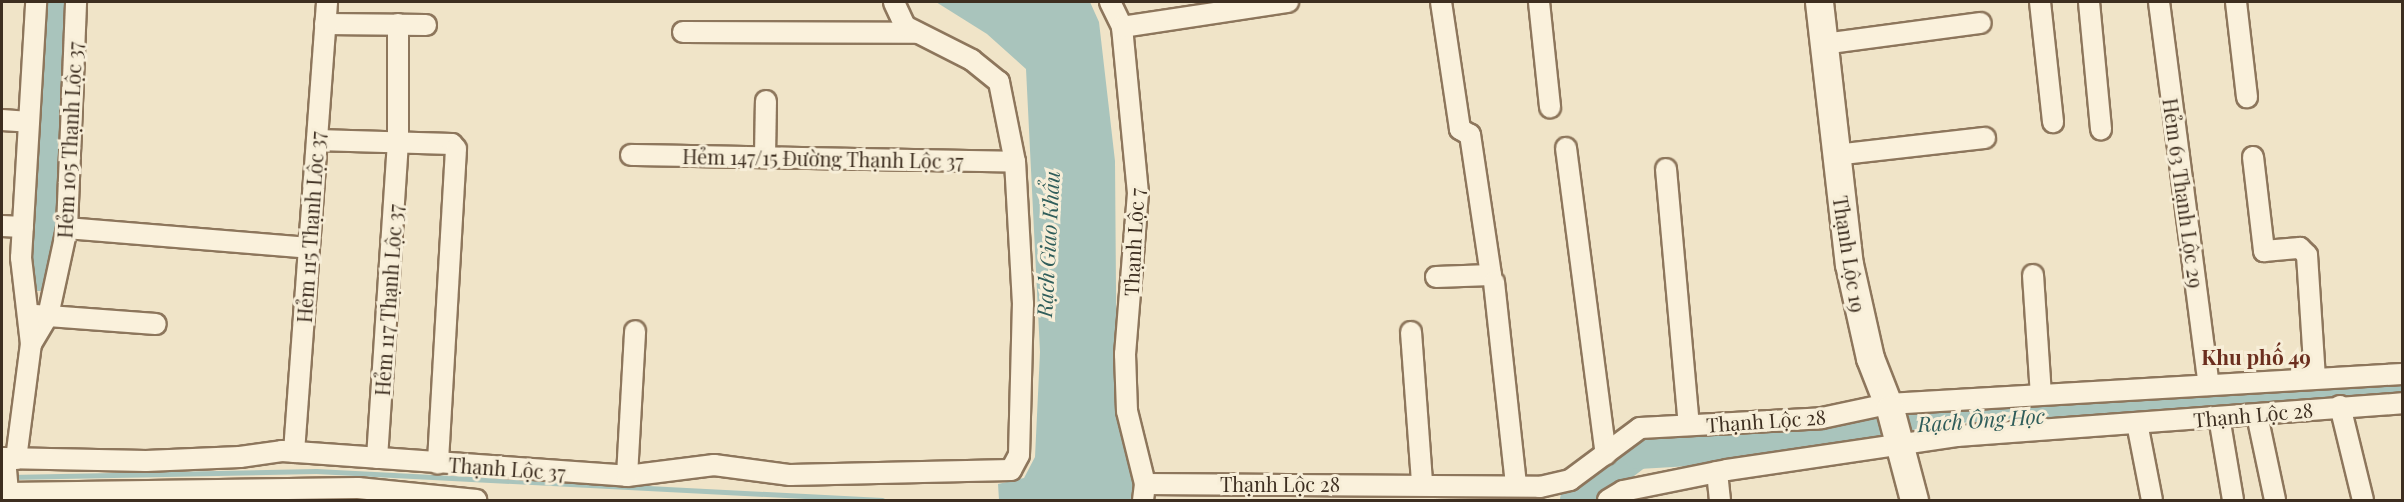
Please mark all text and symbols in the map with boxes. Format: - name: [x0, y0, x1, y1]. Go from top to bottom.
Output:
- street label: Hẻm 105 Thạnh Lộc 37: [52, 41, 86, 239]
- street label: Hẻm 63 Thạnh Lộc 29: [2159, 96, 2209, 290]
- street label: Hẻm 115 Thạnh Lộc 37: [291, 130, 329, 324]
- street label: Hẻm 147/15 Đường Thạnh Lộc 37: [682, 144, 964, 172]
- water label: Rạch Giao Khẩu: [1031, 170, 1063, 318]
- street label: Thạnh Lộc 7: [1118, 187, 1148, 297]
- street label: Thạnh Lộc 19: [1829, 194, 1871, 314]
- street label: Hẻm 117 Thạnh Lộc 37: [369, 203, 407, 397]
- district label: Khu phố 49: [2201, 343, 2311, 369]
- street label: Thạnh Lộc 28: [2192, 397, 2314, 431]
- water label: Rạch Ông Học: [1917, 402, 2045, 436]
- street label: Thạnh Lộc 28: [1705, 404, 1827, 436]
- street label: Thạnh Lộc 37: [448, 452, 566, 484]
- street label: Thạnh Lộc 28: [1220, 471, 1340, 495]

